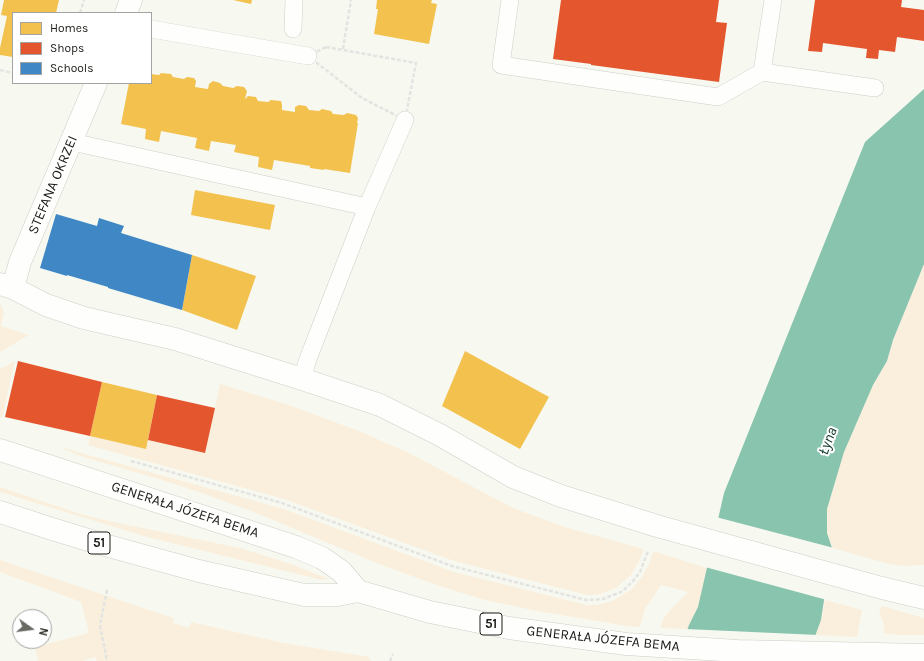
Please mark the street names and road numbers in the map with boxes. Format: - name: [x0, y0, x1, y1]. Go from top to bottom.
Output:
- street label: STEFANA OKRZEI: [25, 133, 81, 237]
- street label: GENERAŁA JÓZEFA BEMA: [109, 478, 261, 542]
- road number: 51: [88, 532, 110, 554]
- road number: 51: [480, 613, 502, 635]
- street label: GENERAŁA JÓZEFA BEMA: [526, 623, 680, 655]

